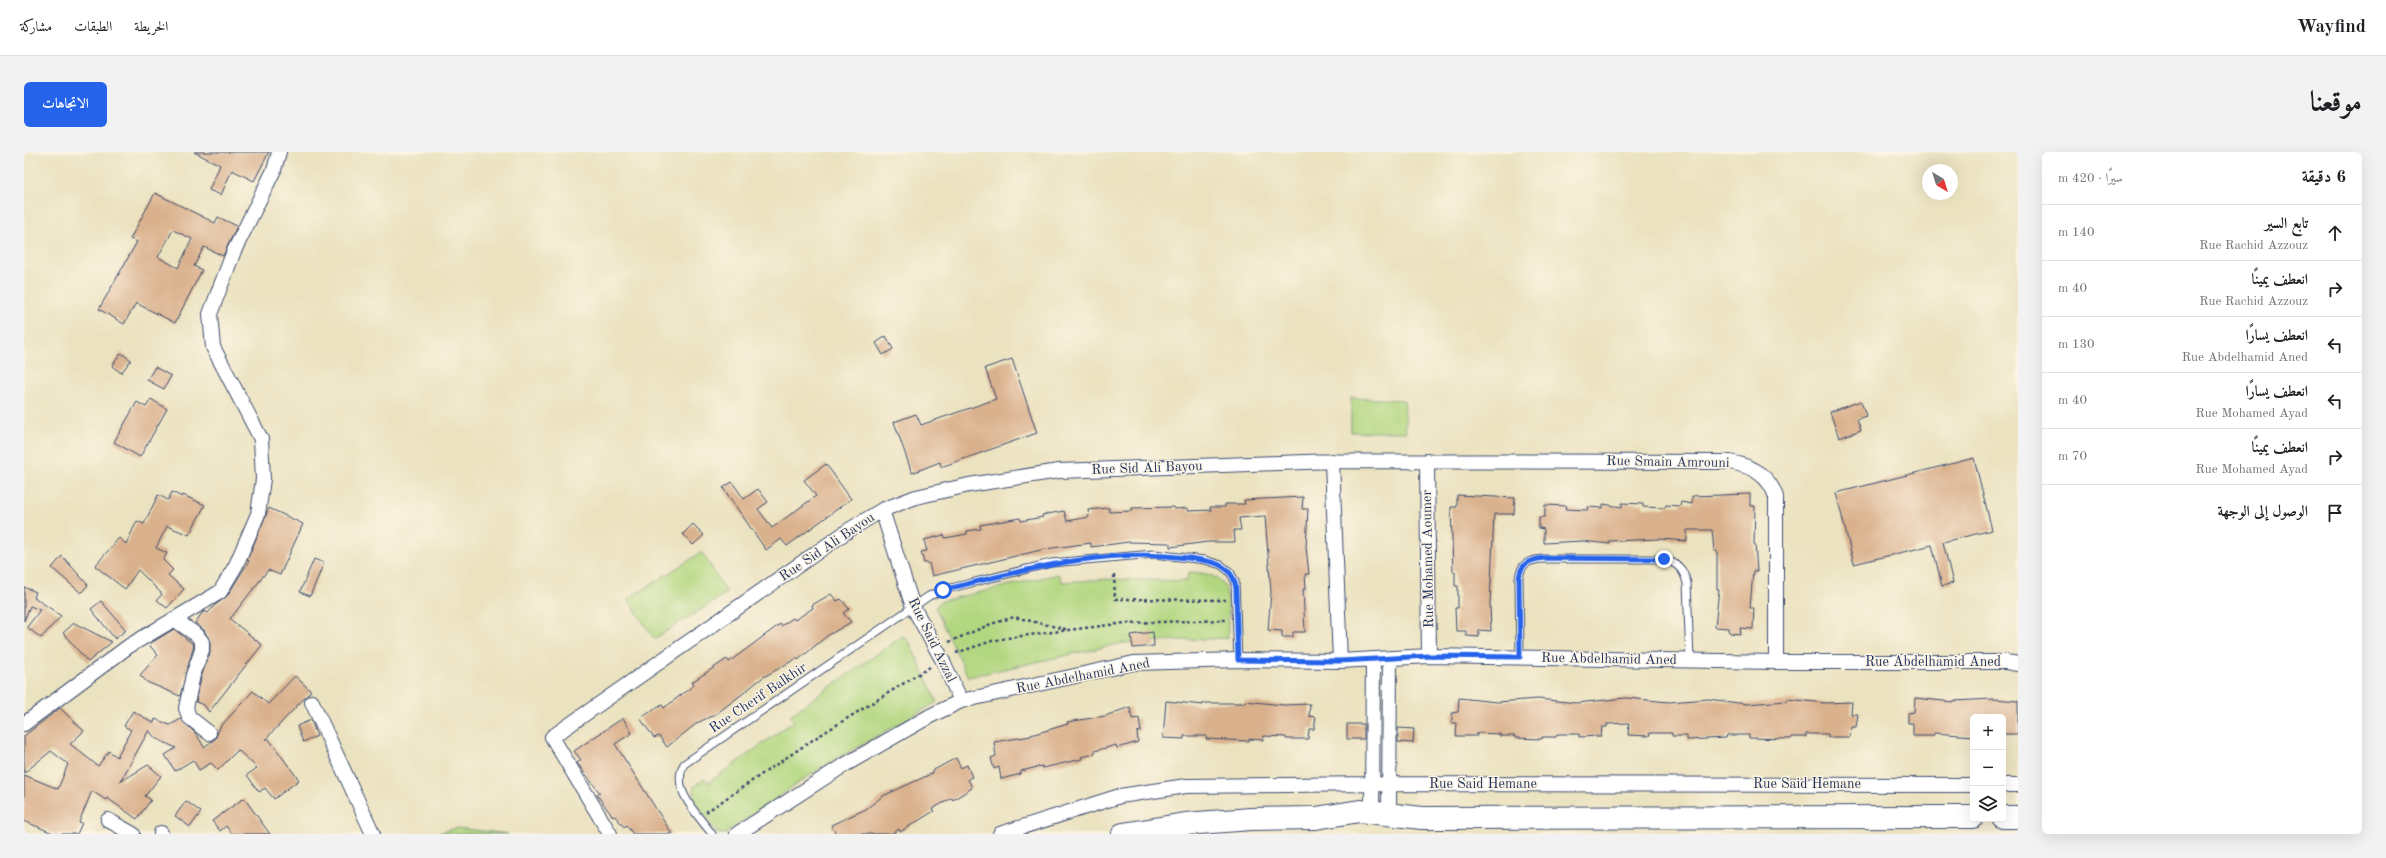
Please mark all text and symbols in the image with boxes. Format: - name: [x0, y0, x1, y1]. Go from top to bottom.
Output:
- text: Wayfind: [2297, 18, 2366, 37]
- text: مشاركة: [20, 20, 52, 34]
- text: الطبقات: [74, 20, 112, 34]
- text: الخريطة: [134, 20, 168, 34]
- button: الاتجاهات: [24, 82, 107, 127]
- text: موقعنا: [2310, 90, 2362, 118]
- north arrow: [1922, 164, 1958, 200]
- text: 6 دقيقة: [2302, 169, 2346, 186]
- text: سيرًا · 420 m: [2058, 172, 2123, 185]
- text: تابع السير: [2265, 217, 2308, 232]
- icon: ahead: [2324, 222, 2346, 244]
- text: 140 m: [2058, 226, 2095, 239]
- text: Rue Rachid Azzouz: [2199, 239, 2308, 252]
- text: انعطف يمينًا: [2252, 273, 2308, 288]
- icon: right: [2324, 278, 2346, 300]
- text: 40 m: [2058, 282, 2087, 295]
- text: Rue Rachid Azzouz: [2199, 295, 2308, 308]
- text: انعطف يسارًا: [2246, 329, 2308, 344]
- icon: left: [2324, 334, 2346, 356]
- text: 130 m: [2058, 338, 2095, 351]
- text: Rue Abdelhamid Aned: [2182, 351, 2308, 364]
- text: انعطف يسارًا: [2246, 385, 2308, 400]
- icon: left: [2324, 390, 2346, 412]
- text: 40 m: [2058, 394, 2087, 407]
- text: Rue Mohamed Ayad: [2196, 407, 2308, 420]
- text: انعطف يمينًا: [2252, 441, 2308, 456]
- icon: right: [2324, 446, 2346, 468]
- text: 70 m: [2058, 450, 2087, 463]
- street label: Rue Smain Amrouni: [1606, 454, 1730, 470]
- street label: Rue Sid Ali Bayou: [1091, 459, 1203, 477]
- text: Rue Mohamed Ayad: [2196, 463, 2308, 476]
- street label: Rue Mohamed Aoumer: [1420, 489, 1436, 628]
- icon: arrive: [2324, 502, 2346, 524]
- text: الوصول إلى الوجهة: [2217, 505, 2308, 520]
- street label: Rue Sid Ali Bayou: [777, 510, 877, 584]
- route end: [1655, 550, 1673, 568]
- route start: [934, 581, 952, 599]
- street label: Rue Said Azzal: [906, 596, 959, 685]
- street label: Rue Abdelhamid Aned: [1541, 651, 1677, 667]
- street label: Rue Abdelhamid Aned: [1865, 655, 2001, 669]
- street label: Rue Abdelhamid Aned: [1015, 656, 1151, 696]
- street label: Rue Cherif Balkhir: [707, 660, 809, 736]
- map controls: [1970, 714, 2006, 822]
- button: +: [1970, 714, 2006, 750]
- button: −: [1970, 750, 2006, 786]
- street label: Rue Said Hemane: [1429, 777, 1537, 791]
- street label: Rue Said Hemane: [1753, 777, 1861, 791]
- button: layers: [1970, 786, 2006, 822]

